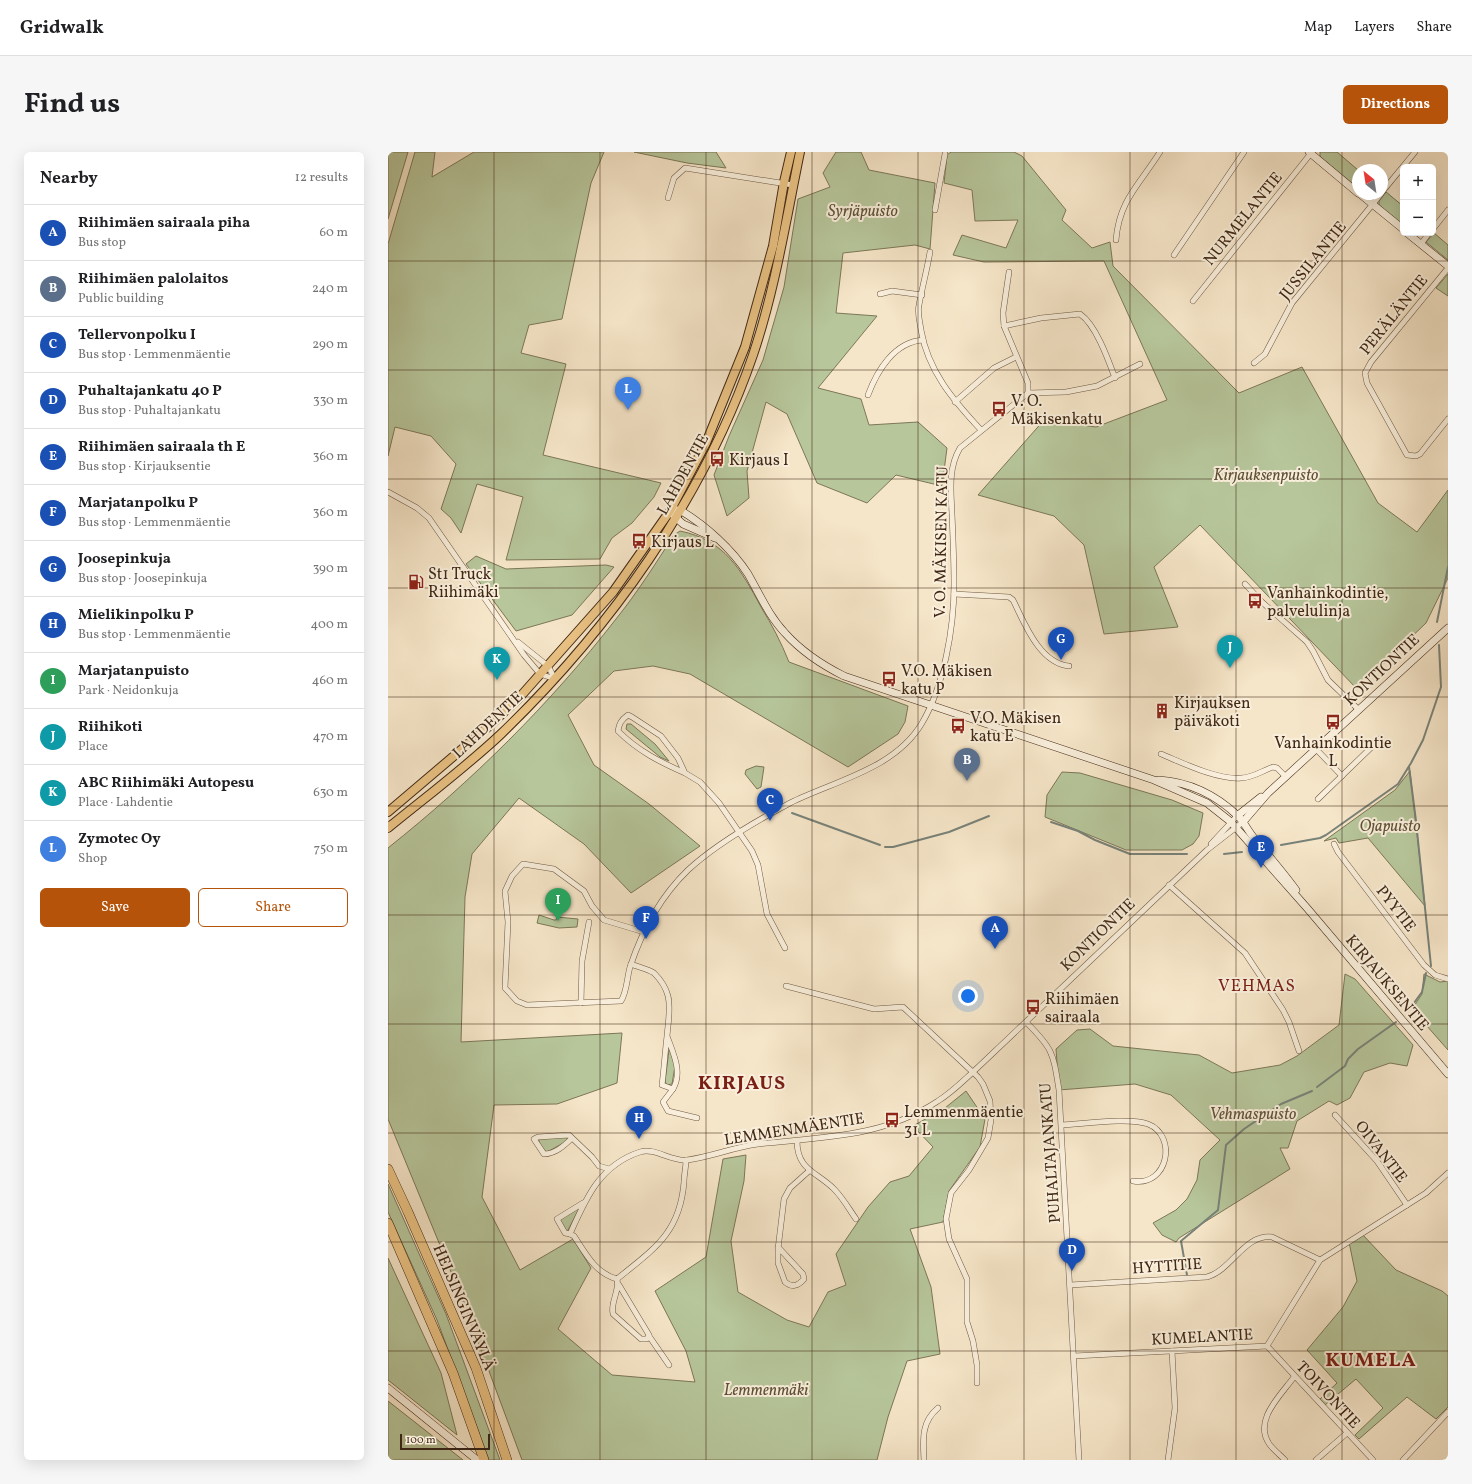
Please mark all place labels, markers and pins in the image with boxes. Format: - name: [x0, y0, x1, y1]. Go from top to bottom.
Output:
- pin: L: [615, 377, 641, 410]
- place label: V. O. Mäkisenkatu: [1011, 391, 1102, 431]
- bus stop icon: V. O. Mäkisenkatu: [990, 400, 1008, 418]
- bus stop icon: Kirjaus I: [708, 450, 726, 468]
- place label: Kirjaus I: [729, 450, 789, 472]
- bus stop icon: Kirjaus L: [630, 532, 648, 550]
- place label: Kirjaus L: [651, 532, 714, 554]
- place label: St1 Truck Riihimäki: [428, 564, 499, 604]
- fuel station icon: St1 Truck Riihimäki: [407, 573, 425, 591]
- place label: Vanhainkodintie, palvelulinja: [1267, 583, 1388, 623]
- bus stop icon: Vanhainkodintie, palvelulinja: [1246, 592, 1264, 610]
- pin: G: [1048, 627, 1074, 660]
- pin: J: [1217, 635, 1243, 668]
- pin: K: [484, 647, 510, 680]
- place label: V.O. Mäkisen katu P: [901, 661, 992, 701]
- bus stop icon: V.O. Mäkisen katu P: [880, 670, 898, 688]
- place label: Kirjauksen päiväkoti: [1174, 693, 1251, 733]
- building icon: Kirjauksen päiväkoti: [1153, 702, 1171, 720]
- place label: V.O. Mäkisen katu E: [970, 708, 1061, 748]
- bus stop icon: Vanhainkodintie L: [1324, 713, 1342, 731]
- bus stop icon: V.O. Mäkisen katu E: [949, 717, 967, 735]
- place label: Vanhainkodintie L: [1274, 733, 1392, 773]
- pin: B: [954, 748, 980, 781]
- pin: C: [757, 788, 783, 821]
- pin: E: [1248, 835, 1274, 868]
- pin: I: [545, 888, 571, 921]
- pin: F: [633, 906, 659, 939]
- pin: A: [982, 916, 1008, 949]
- place label: Riihimäen sairaala: [1045, 989, 1119, 1029]
- bus stop icon: Riihimäen sairaala: [1024, 998, 1042, 1016]
- place label: Lemmenmäentie 31 L: [904, 1102, 1023, 1142]
- pin: H: [626, 1106, 652, 1139]
- bus stop icon: Lemmenmäentie 31 L: [883, 1111, 901, 1129]
- pin: D: [1059, 1238, 1085, 1271]

